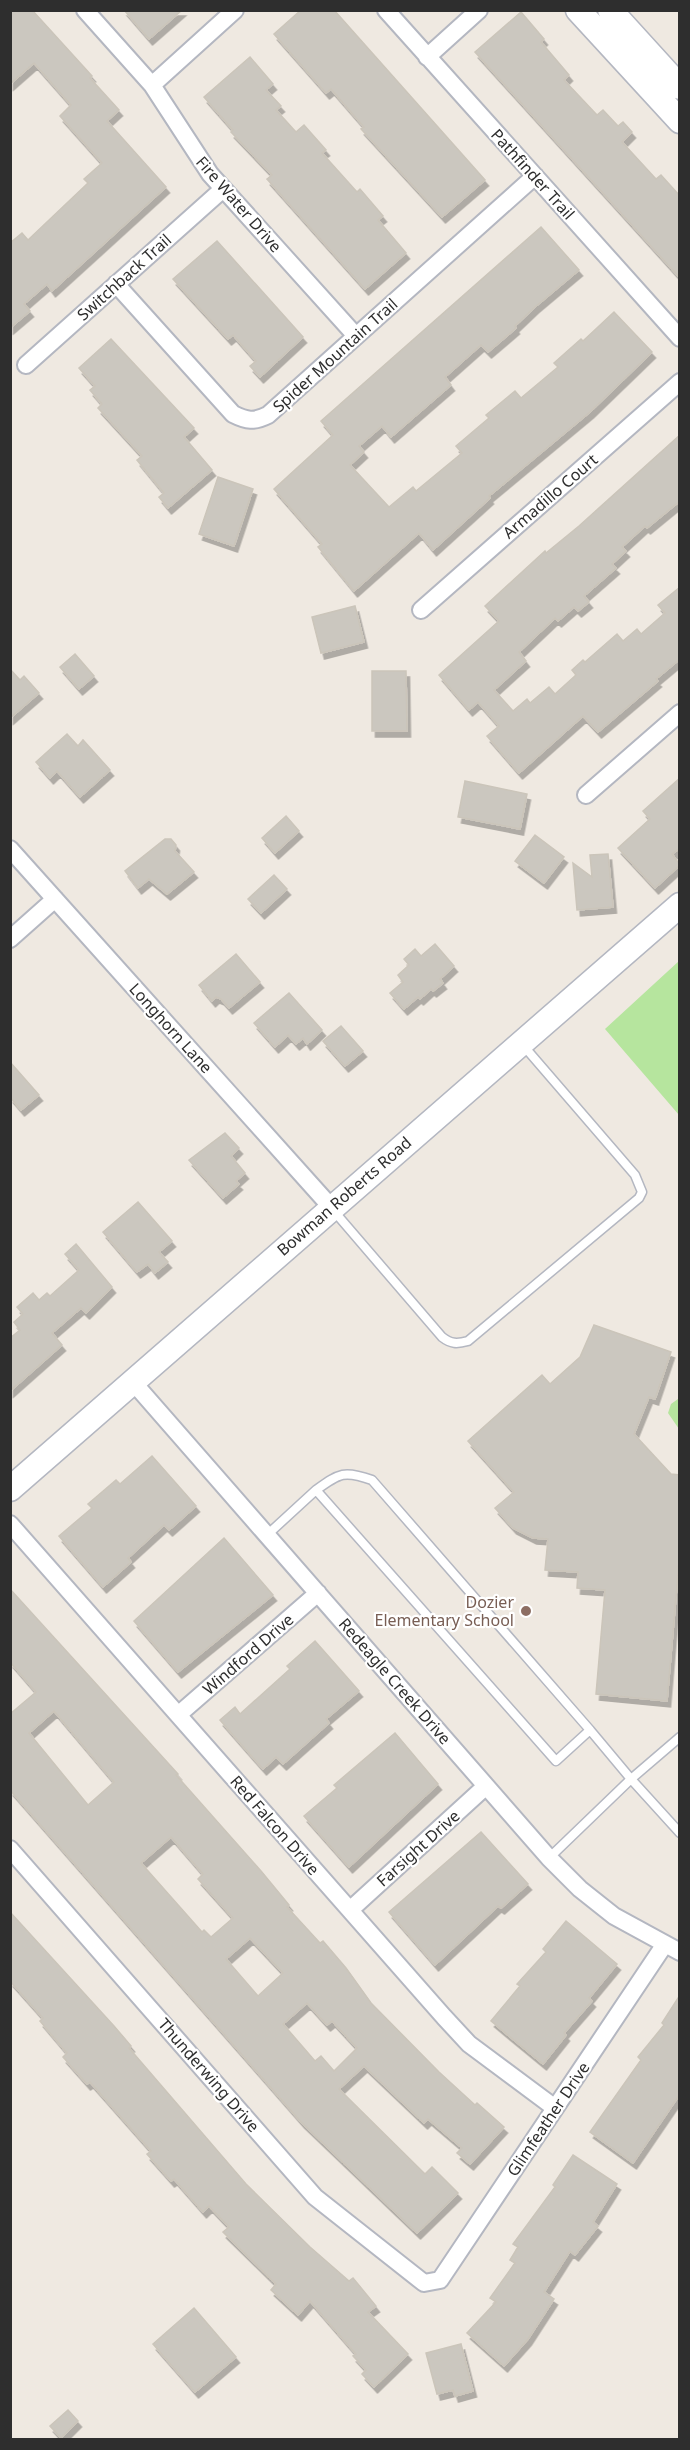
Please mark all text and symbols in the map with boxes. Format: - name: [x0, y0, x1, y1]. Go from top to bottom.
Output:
- street label: Pathfinder Trail: [486, 124, 580, 224]
- street label: Fire Water Drive: [191, 151, 287, 257]
- street label: Switchback Trail: [72, 229, 176, 325]
- street label: Spider Mountain Trail: [268, 293, 402, 417]
- street label: Armadillo Court: [498, 449, 602, 543]
- street label: Longhorn Lane: [125, 978, 217, 1078]
- street label: Bowman Roberts Road: [272, 1131, 416, 1261]
- place label: Dozier Elementary School: [375, 1591, 514, 1631]
- marker: Dozier Elementary School: [519, 1604, 533, 1618]
- street label: Windford Drive: [198, 1608, 298, 1700]
- street label: Redeagle Creek Drive: [334, 1613, 456, 1749]
- street label: Red Falcon Drive: [226, 1770, 324, 1880]
- street label: Farsight Drive: [372, 1805, 464, 1891]
- street label: Thunderwing Drive: [153, 2013, 265, 2137]
- street label: Glimfeather Drive: [502, 2058, 594, 2180]

